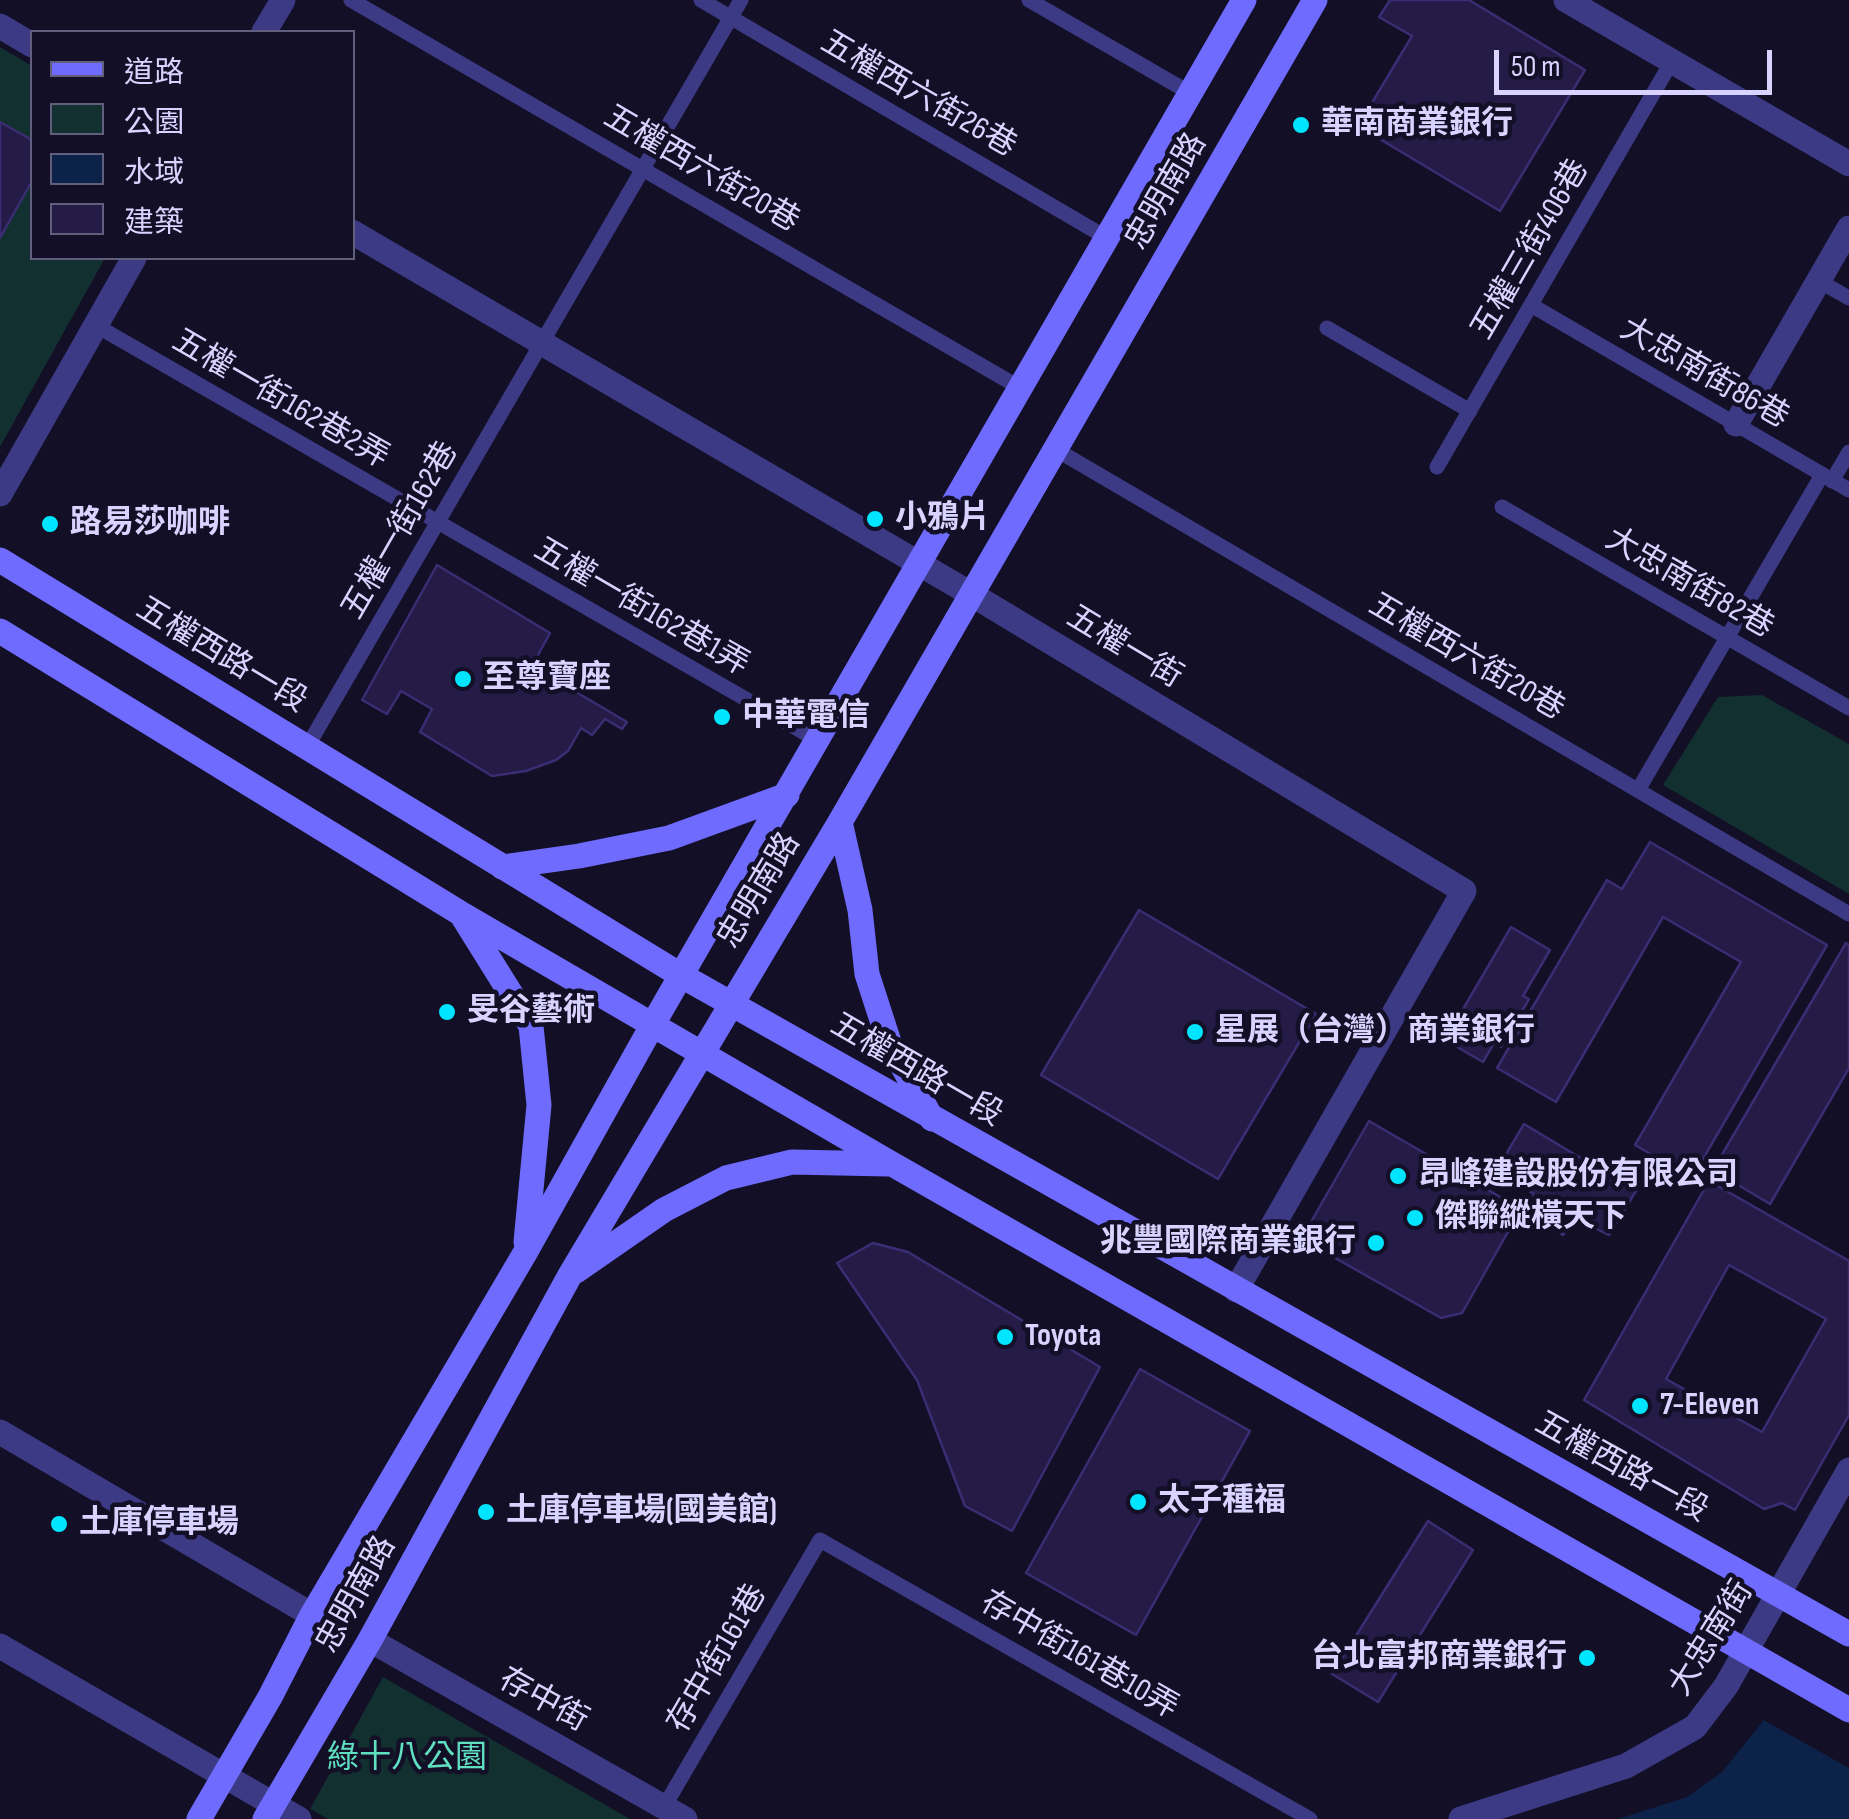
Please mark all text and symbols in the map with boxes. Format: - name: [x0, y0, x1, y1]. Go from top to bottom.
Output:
- street label: 五權西六街26巷: [813, 24, 1023, 166]
- legend: [30, 30, 355, 260]
- scale bar: [1499, 30, 1776, 92]
- text: 50 m: [1511, 49, 1560, 85]
- text: 道路: [124, 55, 184, 91]
- street label: 五權西六街20巷: [596, 99, 806, 241]
- text: 公園: [124, 105, 184, 141]
- place label: 華南商業銀行: [1321, 106, 1513, 144]
- marker: 華南商業銀行: [1290, 114, 1312, 136]
- street label: 忠明南路: [1118, 127, 1216, 257]
- street label: 五權三街406巷: [1464, 153, 1598, 347]
- text: 水域: [124, 155, 184, 191]
- text: 建築: [124, 205, 184, 241]
- street label: 大忠南街86巷: [1613, 310, 1795, 438]
- street label: 五權一街162巷2弄: [165, 322, 395, 478]
- street label: 五權一街162巷: [335, 435, 467, 627]
- place label: 小鴉片: [895, 500, 991, 538]
- place label: 路易莎咖啡: [70, 505, 230, 543]
- marker: 小鴉片: [864, 508, 886, 530]
- marker: 路易莎咖啡: [39, 513, 61, 535]
- street label: 大忠南街82巷: [1598, 520, 1780, 648]
- street label: 五權一街162巷1弄: [527, 531, 755, 685]
- street label: 五權西六街20巷: [1361, 587, 1571, 729]
- street label: 五權西路一段: [129, 590, 313, 722]
- street label: 五權一街: [1059, 599, 1189, 697]
- place label: 至尊寶座: [483, 660, 611, 698]
- marker: 至尊寶座: [452, 668, 474, 690]
- place label: 中華電信: [742, 698, 870, 736]
- marker: 中華電信: [711, 706, 733, 728]
- street label: 忠明南路: [711, 826, 809, 956]
- place label: 旻谷藝術: [467, 993, 595, 1031]
- marker: 旻谷藝術: [436, 1001, 458, 1023]
- street label: 五權西路一段: [823, 1006, 1009, 1136]
- place label: 星展（台灣）商業銀行: [1215, 1013, 1535, 1051]
- marker: 星展（台灣）商業銀行: [1184, 1021, 1206, 1043]
- place label: 昂峰建設股份有限公司: [1418, 1157, 1738, 1195]
- marker: 昂峰建設股份有限公司: [1387, 1165, 1409, 1187]
- place label: 傑聯縱橫天下: [1435, 1199, 1627, 1237]
- marker: 傑聯縱橫天下: [1404, 1207, 1426, 1229]
- place label: 兆豐國際商業銀行: [1100, 1224, 1356, 1262]
- marker: 兆豐國際商業銀行: [1365, 1232, 1387, 1254]
- place label: Toyota: [1025, 1318, 1101, 1356]
- marker: Toyota: [994, 1326, 1016, 1348]
- place label: 7-Eleven: [1660, 1387, 1759, 1425]
- marker: 7-Eleven: [1629, 1395, 1651, 1417]
- street label: 五權西路一段: [1528, 1405, 1714, 1531]
- place label: 太子種福: [1158, 1483, 1286, 1521]
- marker: 太子種福: [1127, 1491, 1149, 1513]
- place label: 土庫停車場(國美館): [506, 1493, 777, 1531]
- marker: 土庫停車場(國美館): [475, 1501, 497, 1523]
- place label: 土庫停車場: [79, 1505, 239, 1543]
- marker: 土庫停車場: [48, 1513, 70, 1535]
- street label: 忠明南路: [309, 1530, 405, 1660]
- street label: 大忠南街: [1662, 1575, 1762, 1703]
- street label: 存中街161巷: [660, 1578, 776, 1740]
- street label: 存中街161巷10弄: [973, 1584, 1185, 1728]
- place label: 台北富邦商業銀行: [1311, 1639, 1567, 1677]
- marker: 台北富邦商業銀行: [1576, 1647, 1598, 1669]
- street label: 存中街: [492, 1661, 594, 1741]
- park label: 綠十八公園: [327, 1740, 487, 1778]

